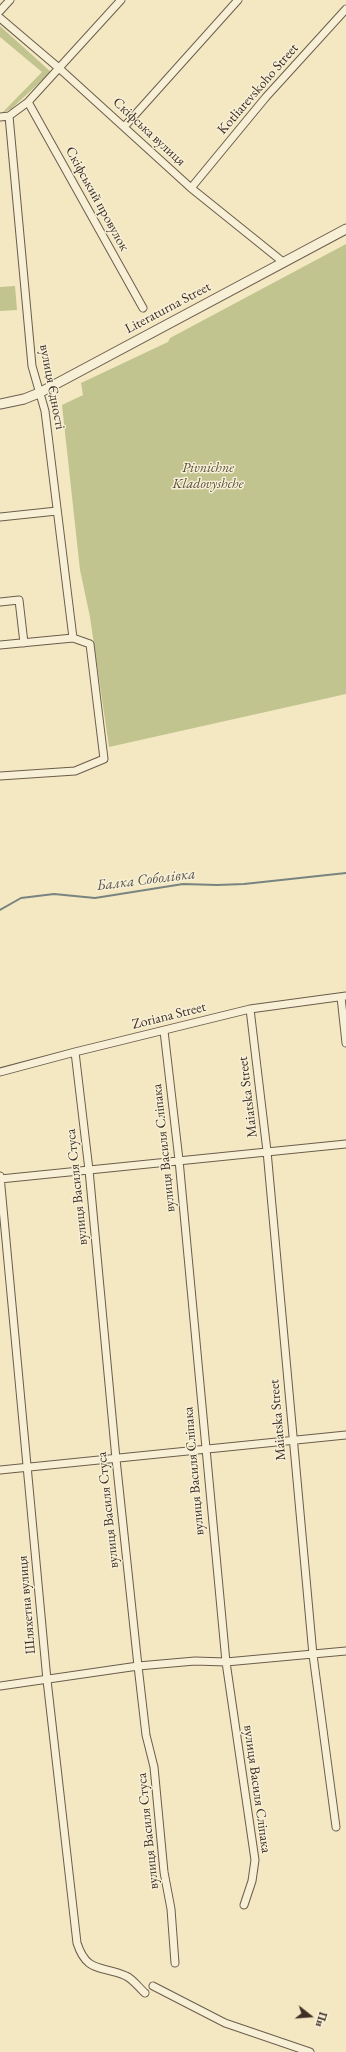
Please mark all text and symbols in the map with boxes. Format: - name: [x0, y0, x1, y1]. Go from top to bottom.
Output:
- street label: Kotliarevskoho Street: [214, 40, 302, 138]
- street label: Скіфська вулиця: [109, 94, 189, 170]
- street label: Скіфський провулок: [61, 144, 133, 254]
- street label: Literaturna Street: [122, 278, 214, 338]
- street label: вулиця Єдності: [36, 343, 68, 431]
- park label: Pivnichne Kladovyshche: [173, 460, 243, 492]
- water label: Балка Соболівка: [96, 865, 196, 895]
- street label: Zoriana Street: [130, 999, 208, 1033]
- street label: Maiatska Street: [235, 1055, 261, 1139]
- street label: вулиця Василя Сліпака: [149, 1083, 179, 1213]
- street label: вулиця Василя Стуса: [63, 1128, 91, 1246]
- street label: Maiatska Street: [266, 1379, 290, 1461]
- street label: вулиця Василя Сліпака: [180, 1406, 208, 1536]
- street label: вулиця Василя Стуса: [94, 1451, 122, 1569]
- street label: Шляхетна вулиця: [14, 1555, 40, 1655]
- street label: вулиця Василя Сліпака: [240, 1724, 274, 1854]
- street label: вулиця Василя Стуса: [134, 1772, 162, 1890]
- north arrow: [290, 1996, 330, 2036]
- text: Пн: [313, 2010, 330, 2029]

